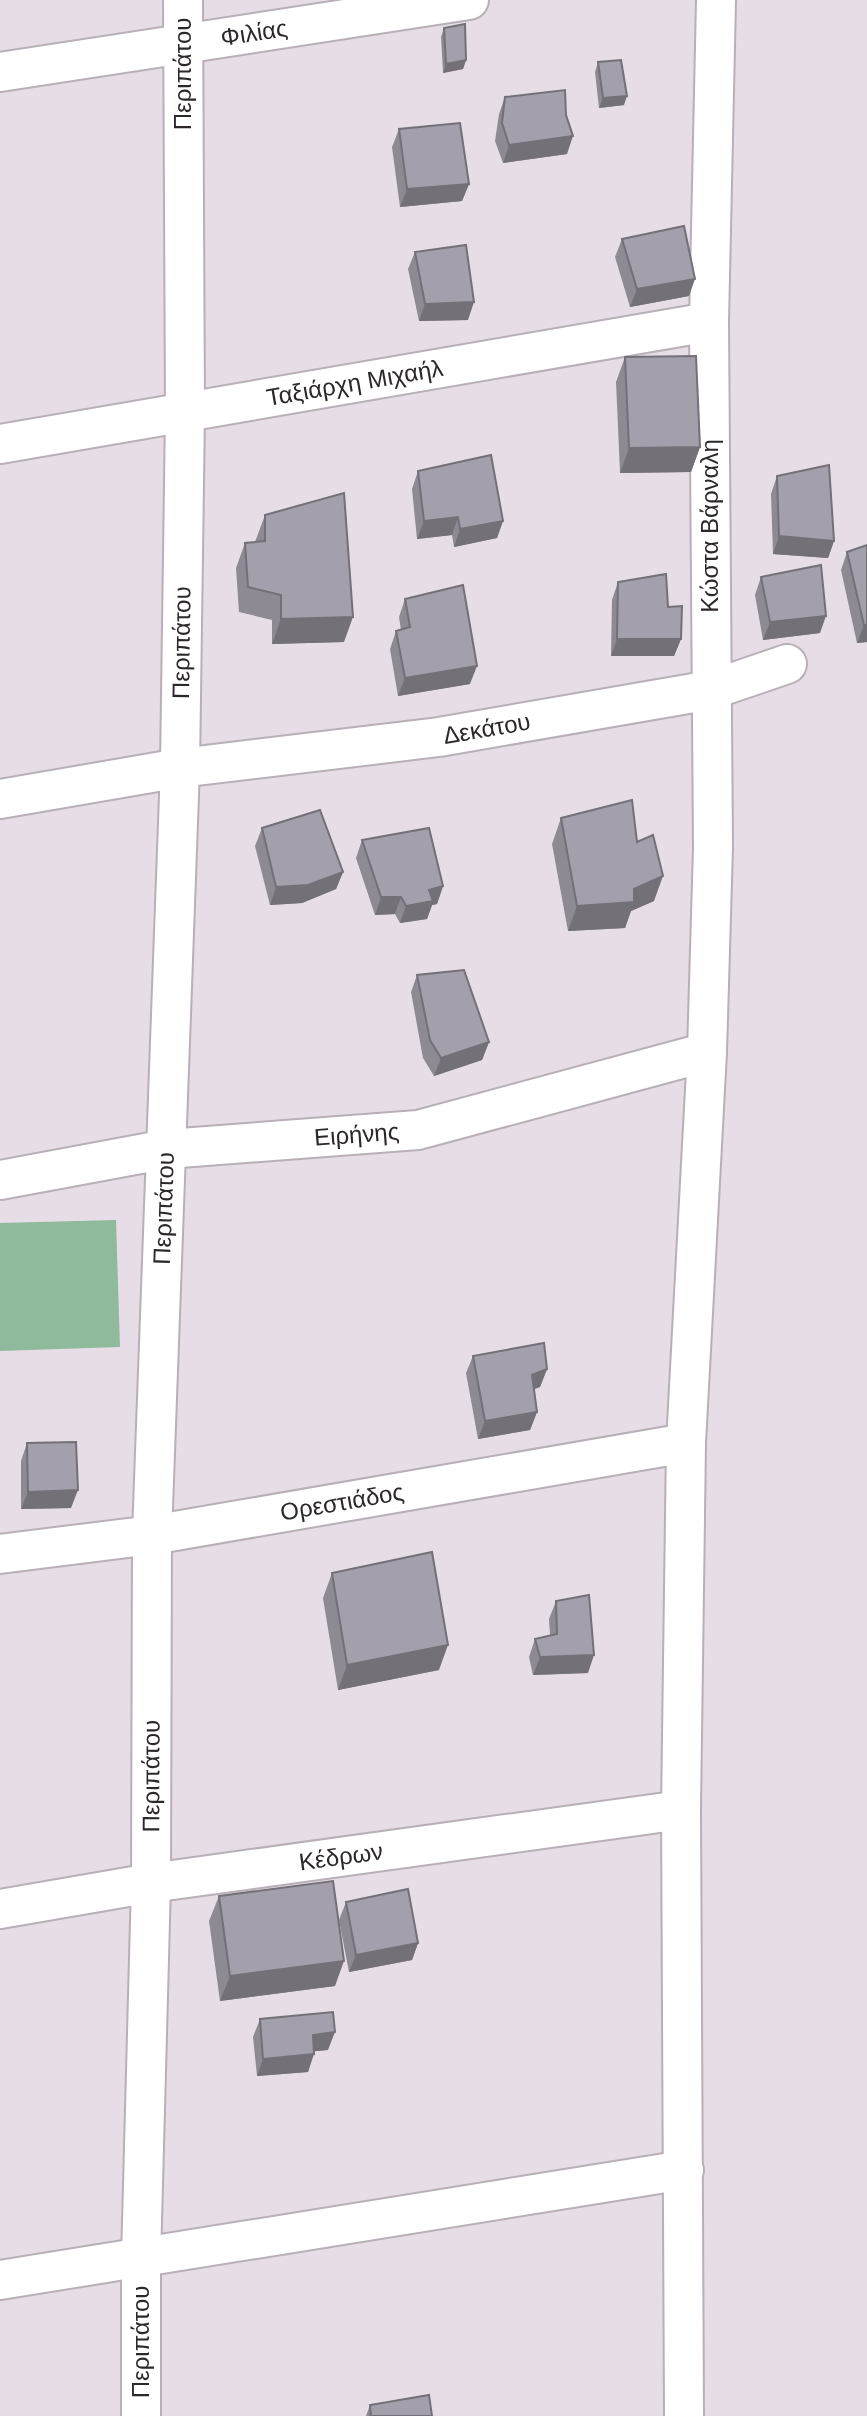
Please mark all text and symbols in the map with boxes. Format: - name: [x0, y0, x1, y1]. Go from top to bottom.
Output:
- street label: Φιλίας: [219, 14, 289, 51]
- street label: Περιπάτου: [169, 18, 196, 130]
- street label: Ταξιάρχη Μιχαήλ: [264, 354, 445, 411]
- street label: Κώστα Βάρναλη: [696, 439, 723, 613]
- street label: Περιπάτου: [167, 586, 196, 699]
- street label: Δεκάτου: [441, 707, 532, 749]
- street label: Ειρήνης: [313, 1117, 400, 1151]
- street label: Περιπάτου: [148, 1151, 179, 1265]
- street label: Ορεστιάδος: [278, 1478, 406, 1526]
- street label: Περιπάτου: [137, 1720, 164, 1833]
- street label: Κέδρων: [297, 1837, 385, 1875]
- street label: Περιπάτου: [127, 2286, 154, 2398]

